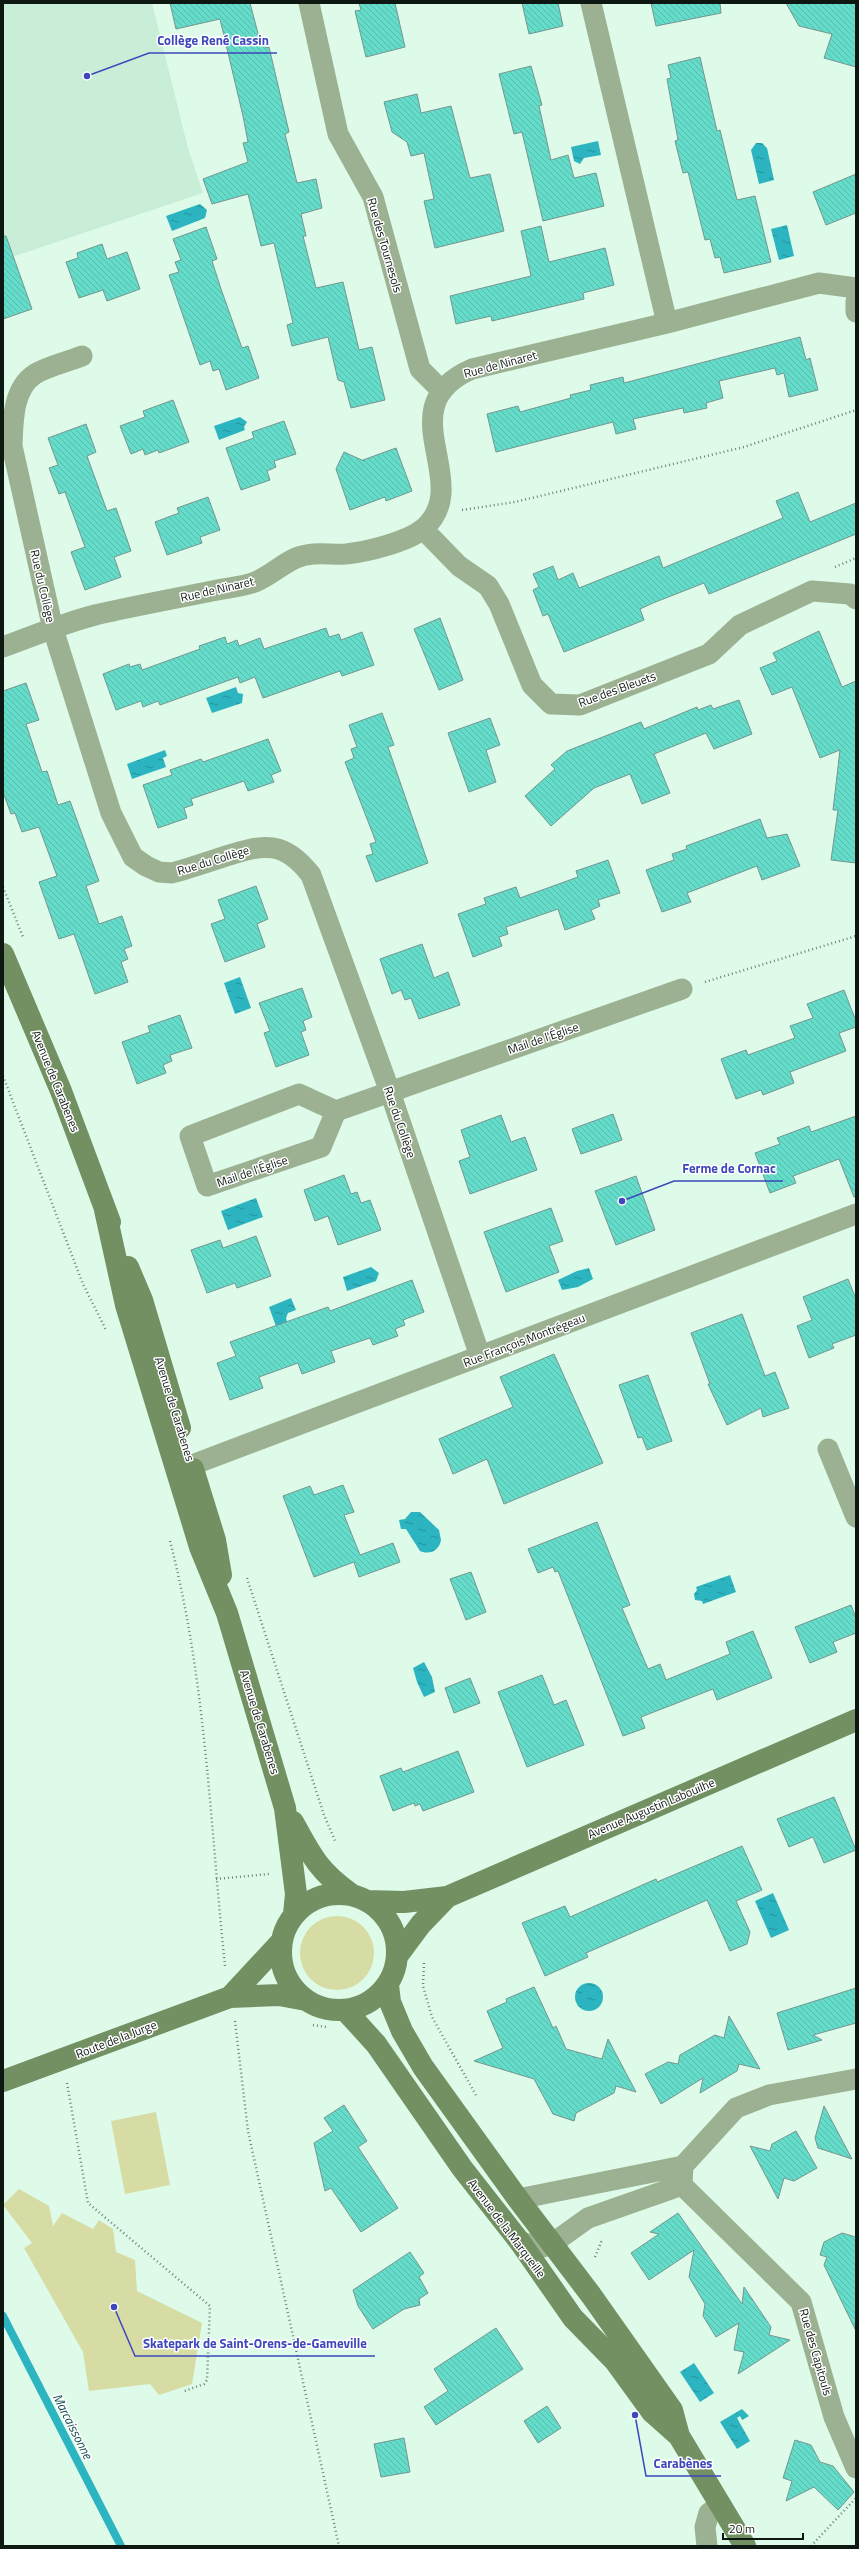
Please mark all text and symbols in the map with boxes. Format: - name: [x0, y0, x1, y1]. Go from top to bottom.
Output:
- callout: Collège René Cassin: [149, 28, 277, 53]
- text: Collège René Cassin: [157, 30, 269, 50]
- street label: Rue des Tournesols: [362, 195, 408, 295]
- street label: Rue de Ninaret: [461, 345, 539, 383]
- street label: Rue du Collège: [25, 548, 61, 624]
- street label: Rue de Ninaret: [178, 571, 256, 607]
- street label: Rue des Bleuets: [575, 666, 659, 712]
- street label: Rue du Collège: [175, 840, 251, 880]
- street label: Mail de l'Église: [505, 1017, 581, 1059]
- street label: Avenue de Carabenes: [27, 1027, 85, 1135]
- street label: Rue du Collège: [379, 1084, 421, 1160]
- street label: Mail de l'Église: [214, 1150, 290, 1192]
- callout: Ferme de Cornac: [674, 1156, 783, 1181]
- text: Ferme de Cornac: [682, 1158, 776, 1178]
- street label: Rue François Montrégeau: [460, 1308, 588, 1372]
- street label: Avenue de Carabenes: [150, 1354, 200, 1464]
- street label: Avenue de Carabenes: [235, 1667, 285, 1777]
- street label: Avenue Augustin Labouilhe: [584, 1773, 718, 1843]
- street label: Route de la Jurge: [73, 2015, 159, 2063]
- street label: Avenue de la Marqueille: [463, 2174, 551, 2282]
- street label: Rue des Capitouls: [794, 2306, 838, 2398]
- callout: Skatepark de Saint-Orens-de-Gameville: [135, 2331, 375, 2356]
- text: Skatepark de Saint-Orens-de-Gameville: [143, 2333, 367, 2353]
- water label: Marcaissonne: [48, 2390, 99, 2463]
- callout: Carabènes: [646, 2451, 721, 2476]
- text: Carabènes: [654, 2453, 712, 2473]
- scale bar: [723, 2515, 803, 2541]
- text: 20 m: [729, 2519, 755, 2538]

